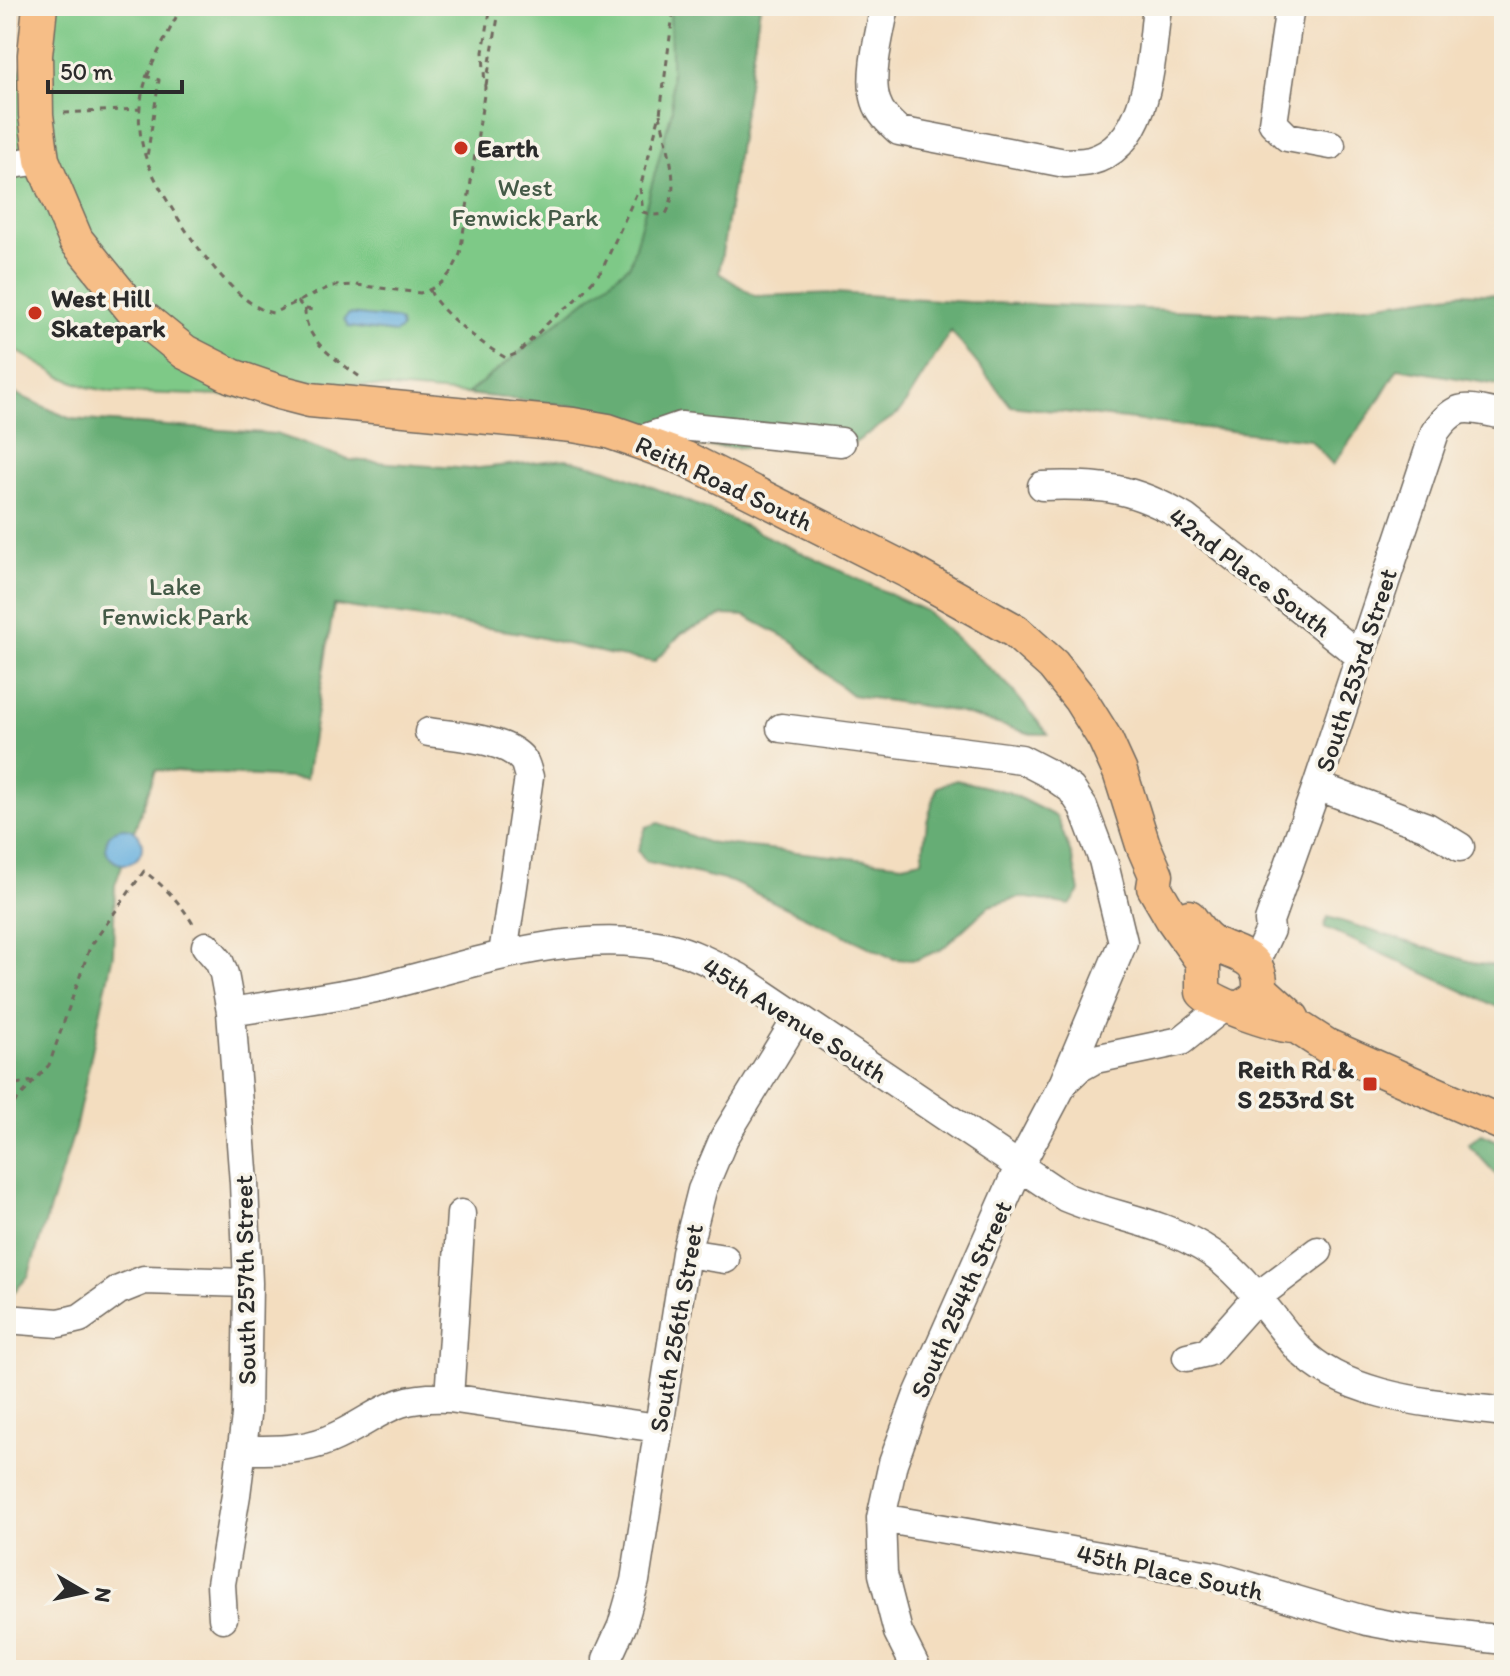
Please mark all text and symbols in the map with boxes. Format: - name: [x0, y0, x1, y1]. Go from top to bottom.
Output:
- scale bar: [48, 44, 182, 94]
- text: 50 m: [60, 57, 113, 86]
- place label: Earth: [477, 132, 539, 164]
- marker: Earth: [452, 139, 470, 157]
- park label: West Fenwick Park: [451, 171, 599, 233]
- place label: West Hill Skatepark: [51, 282, 166, 344]
- marker: West Hill Skatepark: [26, 304, 44, 322]
- street label: Reith Road South: [630, 428, 818, 538]
- street label: 42nd Place South: [1162, 500, 1338, 644]
- street label: South 253rd Street: [1308, 564, 1404, 776]
- park label: Lake Fenwick Park: [101, 570, 249, 632]
- street label: 45th Avenue South: [697, 950, 893, 1090]
- place label: Reith Rd & S 253rd St: [1238, 1053, 1354, 1115]
- marker: Reith Rd & S 253rd St: [1361, 1075, 1379, 1093]
- street label: South 257th Street: [227, 1174, 263, 1385]
- street label: South 254th Street: [903, 1195, 1019, 1403]
- street label: South 256th Street: [642, 1221, 710, 1435]
- street label: 45th Place South: [1074, 1537, 1266, 1607]
- north arrow: [44, 1552, 124, 1632]
- text: N: [89, 1586, 118, 1605]

